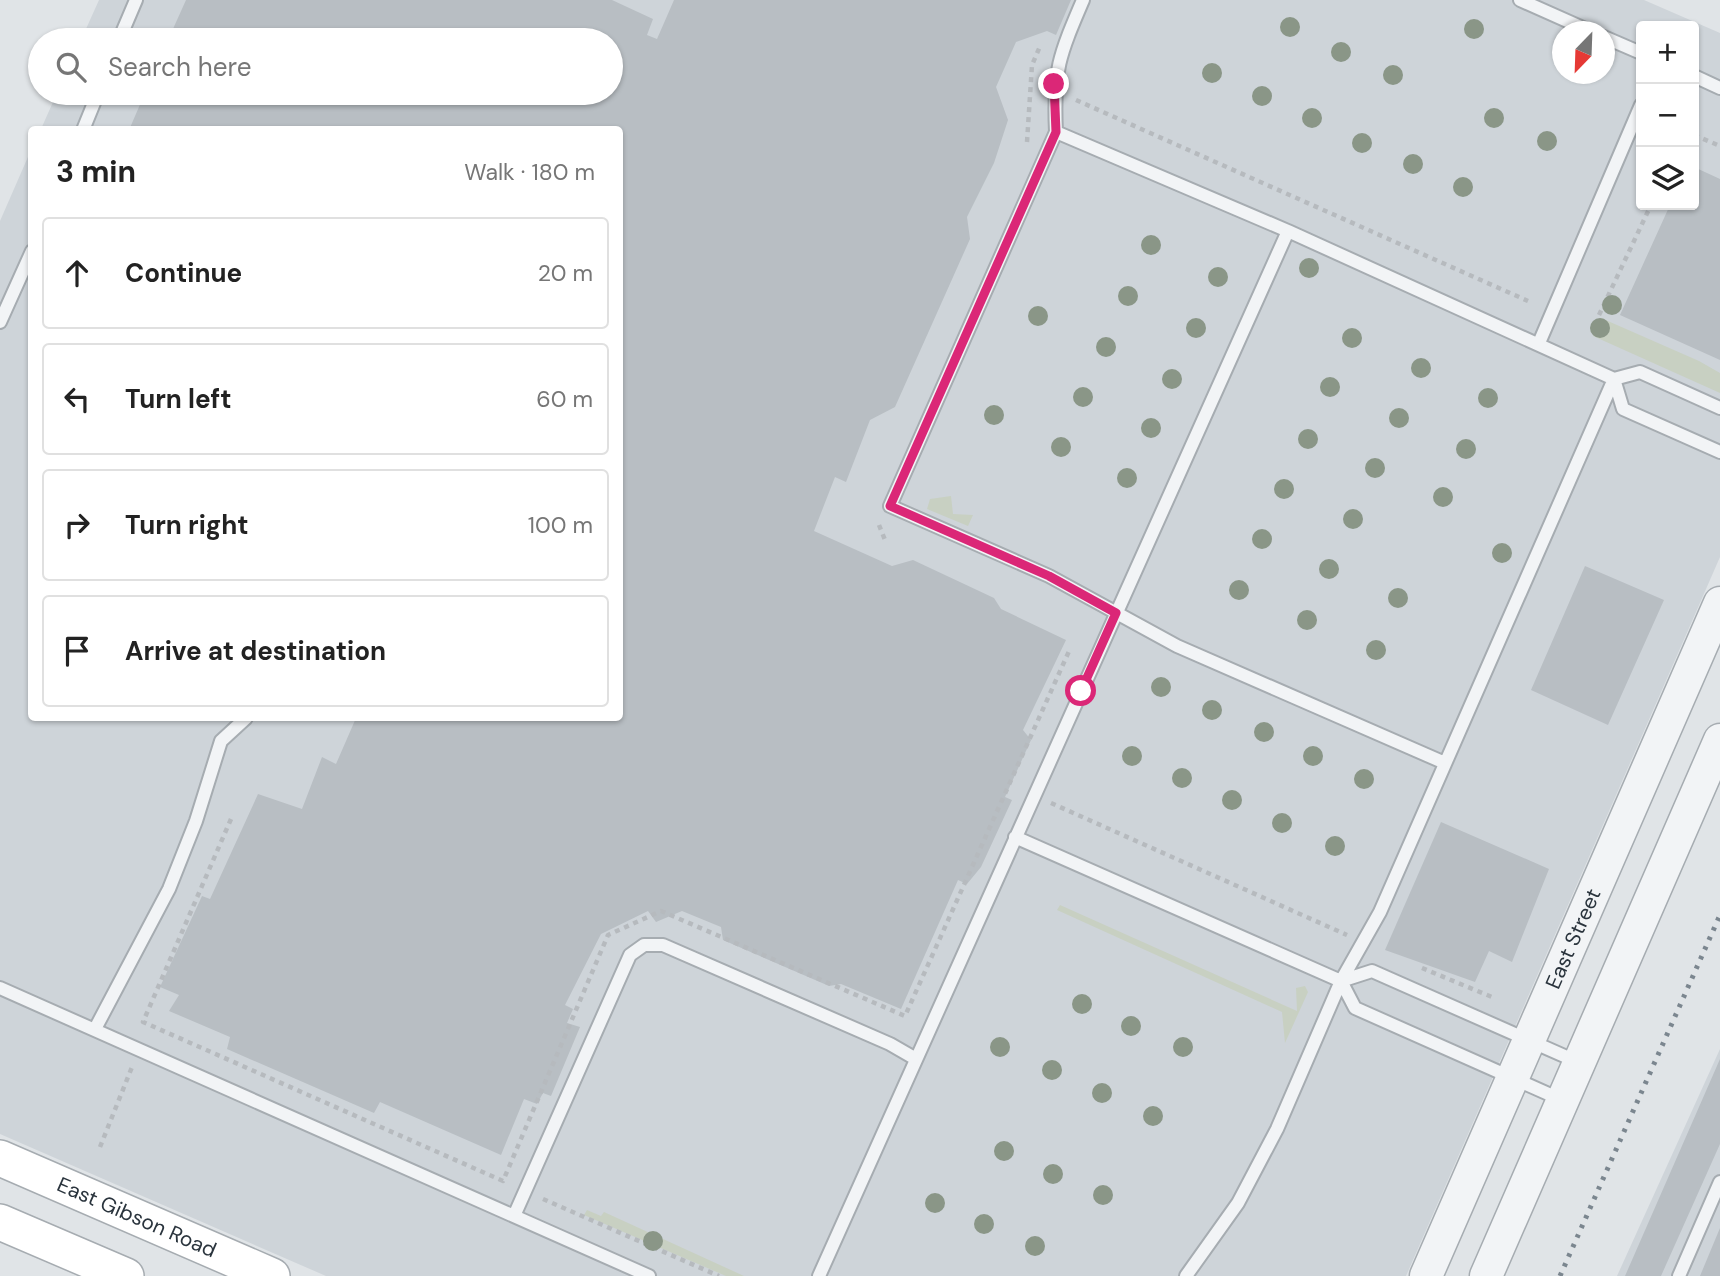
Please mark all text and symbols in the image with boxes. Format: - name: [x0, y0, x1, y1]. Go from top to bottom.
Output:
- north arrow: [1552, 21, 1615, 84]
- map controls: [1636, 21, 1699, 210]
- button: +: [1636, 21, 1699, 84]
- search box: [28, 28, 623, 105]
- icon: search: [52, 48, 90, 86]
- text: Search here: [108, 50, 251, 84]
- route end: [1038, 68, 1069, 99]
- button: −: [1636, 84, 1699, 147]
- button: layers: [1636, 147, 1699, 210]
- text: 3 min: [56, 152, 136, 191]
- text: Walk · 180 m: [464, 157, 595, 187]
- icon: ahead: [58, 254, 96, 292]
- text: Continue: [125, 256, 242, 290]
- text: 20 m: [538, 258, 593, 288]
- icon: left: [58, 380, 96, 418]
- text: Turn left: [125, 382, 232, 416]
- text: 60 m: [536, 384, 593, 414]
- icon: right: [58, 506, 96, 544]
- text: Turn right: [125, 508, 249, 542]
- text: 100 m: [528, 510, 593, 540]
- icon: arrive: [58, 632, 96, 670]
- text: Arrive at destination: [125, 634, 386, 668]
- route start: [1065, 675, 1096, 706]
- street label: East Street: [1539, 884, 1608, 993]
- street label: East Gibson Road: [53, 1170, 221, 1264]

